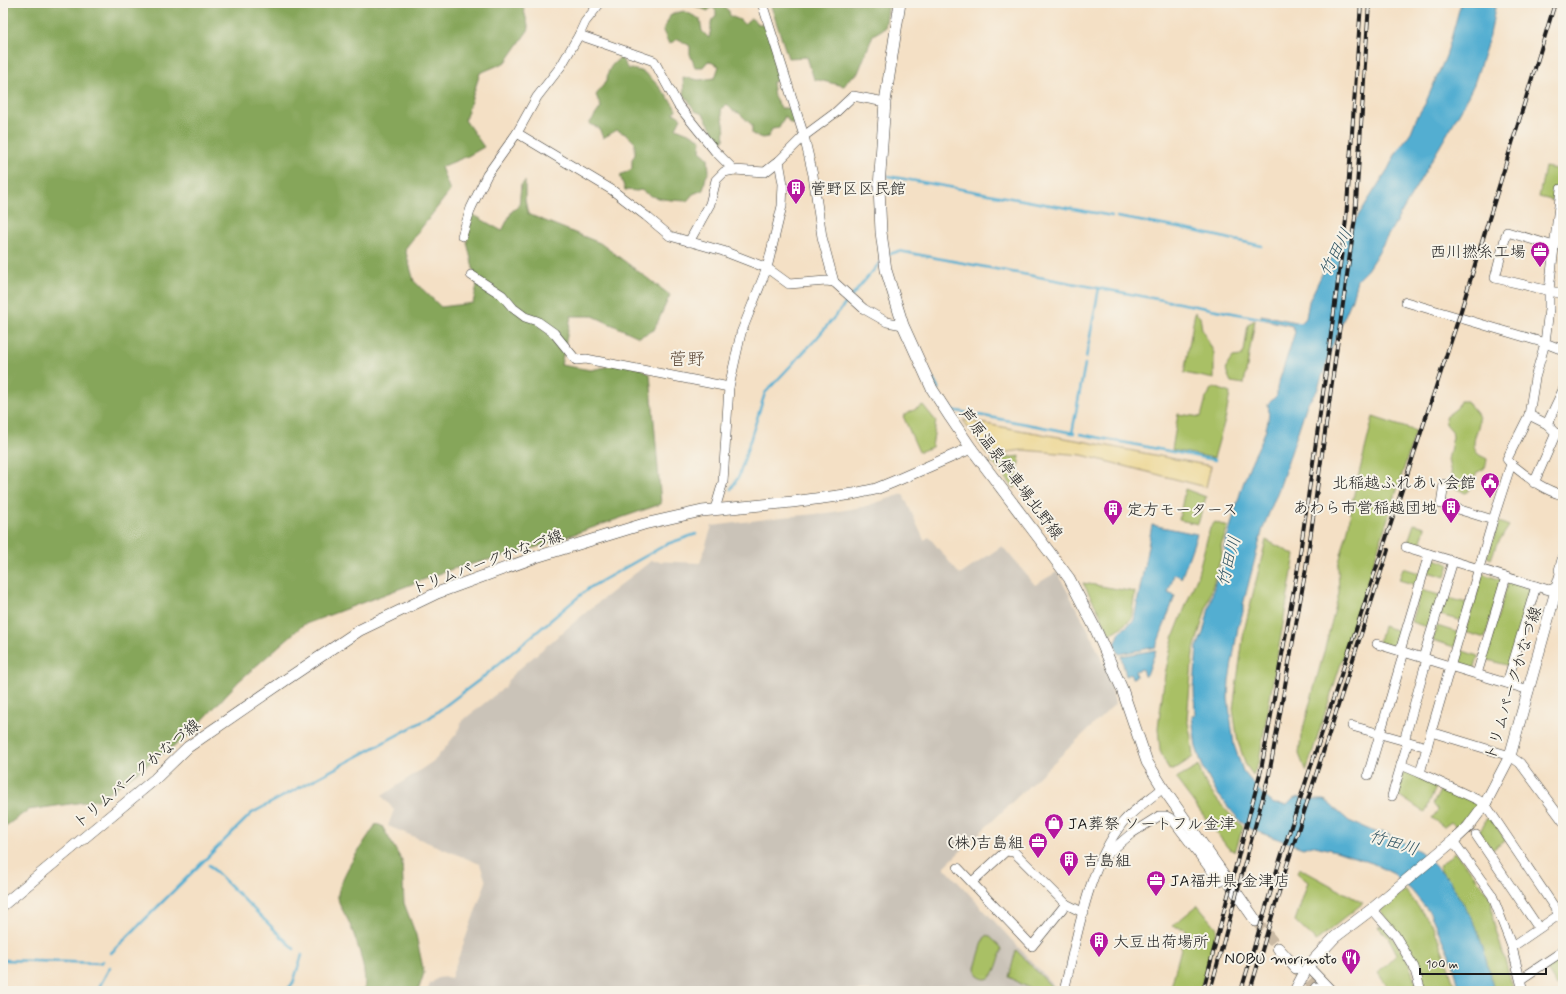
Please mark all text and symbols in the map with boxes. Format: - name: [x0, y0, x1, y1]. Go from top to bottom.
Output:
- building icon: 菅野区区民館: [785, 177, 807, 205]
- place label: 菅野区区民館: [810, 179, 906, 200]
- water label: 竹田川: [1314, 225, 1358, 280]
- office icon: 西川撚糸工場: [1529, 240, 1551, 268]
- place label: 西川撚糸工場: [1430, 242, 1526, 263]
- district label: 菅野: [669, 348, 705, 372]
- street label: 芦原温泉停車場北野線: [954, 404, 1067, 544]
- public building icon: 北稲越ふれあい会館: [1479, 471, 1501, 499]
- place label: 北稲越ふれあい会館: [1332, 473, 1476, 494]
- building icon: あわら市営稲越団地: [1440, 496, 1462, 524]
- building icon: 定方モータース: [1102, 498, 1124, 526]
- place label: あわら市営稲越団地: [1293, 498, 1437, 519]
- place label: 定方モータース: [1127, 500, 1238, 521]
- street label: トリムパークかなづ線: [409, 525, 566, 600]
- water label: 竹田川: [1212, 534, 1246, 589]
- street label: トリムパークかなづ線: [1480, 604, 1547, 763]
- street label: トリムパークかなづ線: [69, 715, 205, 834]
- shop icon: JA葬祭 ソートフル金津: [1043, 812, 1065, 840]
- place label: JA葬祭 ソートフル金津: [1068, 814, 1235, 835]
- water label: 竹田川: [1366, 825, 1421, 861]
- office icon: (株)吉島組: [1027, 831, 1049, 859]
- place label: (株)吉島組: [947, 833, 1024, 854]
- building icon: 吉島組: [1058, 849, 1080, 877]
- place label: 吉島組: [1083, 851, 1131, 872]
- office icon: JA福井県 金津店: [1145, 869, 1167, 897]
- place label: JA福井県 金津店: [1170, 871, 1290, 892]
- building icon: 大豆出荷場所: [1088, 930, 1110, 958]
- place label: 大豆出荷場所: [1113, 932, 1209, 953]
- restaurant icon: NOBU morimoto: [1340, 947, 1362, 975]
- place label: NOBU morimoto: [1224, 949, 1337, 970]
- scale bar: [1420, 950, 1546, 976]
- text: 100 m: [1426, 957, 1458, 973]

